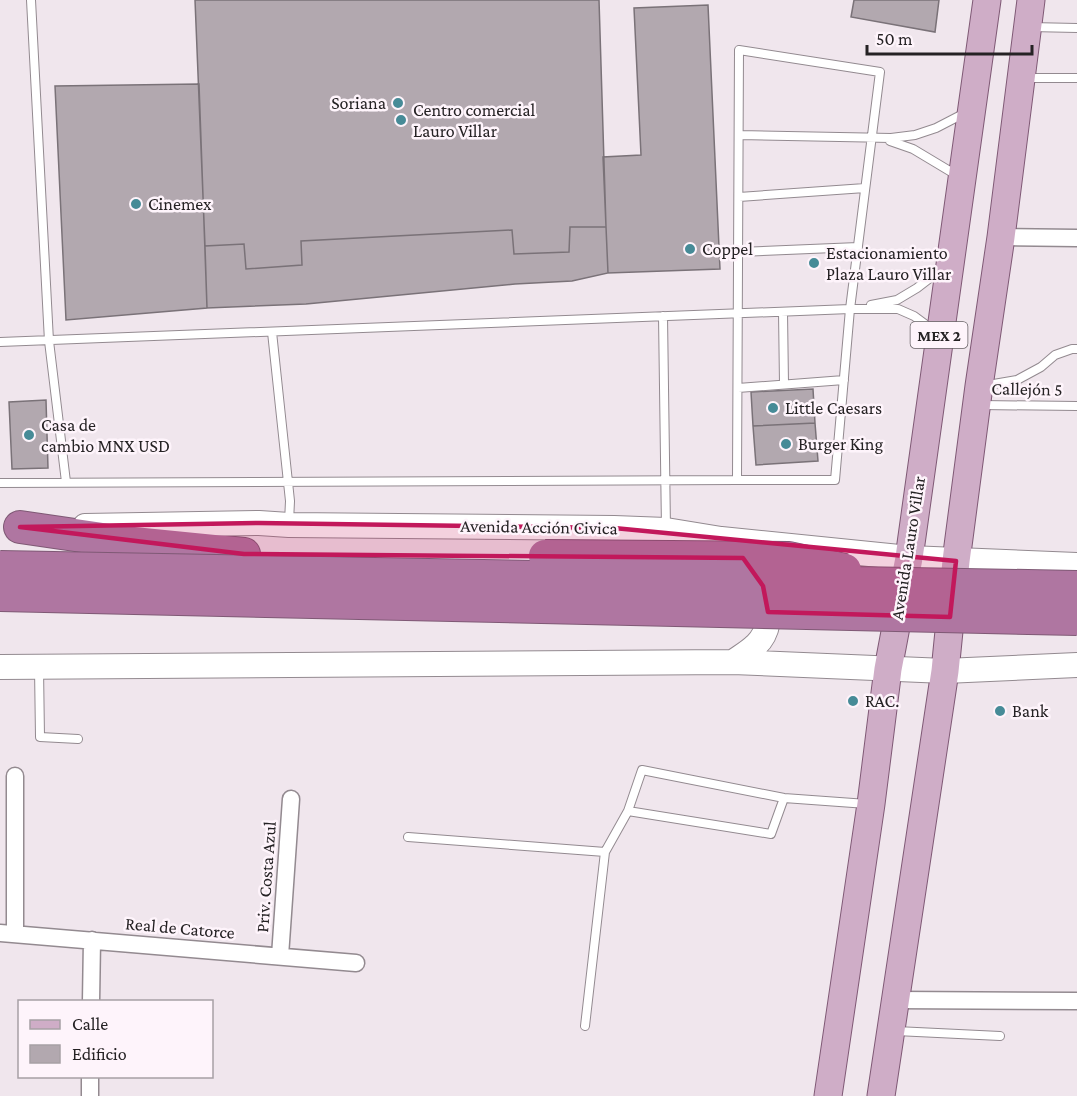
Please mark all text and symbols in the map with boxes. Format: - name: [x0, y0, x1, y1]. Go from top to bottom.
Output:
- scale bar: [867, 18, 1032, 56]
- text: 50 m: [876, 29, 913, 49]
- place label: Soriana: [331, 93, 386, 113]
- marker: Soriana: [391, 96, 405, 110]
- place label: Centro comercial Lauro Villar: [413, 100, 536, 141]
- marker: Centro comercial Lauro Villar: [394, 113, 408, 127]
- place label: Cinemex: [148, 194, 212, 214]
- marker: Cinemex: [129, 197, 143, 211]
- place label: Coppel: [702, 239, 753, 259]
- marker: Coppel: [683, 242, 697, 256]
- place label: Estacionamiento Plaza Lauro Villar: [826, 243, 952, 284]
- marker: Estacionamiento Plaza Lauro Villar: [807, 256, 821, 270]
- road number: MEX 2: [910, 322, 968, 348]
- street label: Callejón 5: [991, 378, 1063, 401]
- place label: Little Caesars: [785, 398, 882, 418]
- marker: Little Caesars: [766, 401, 780, 415]
- place label: Casa de cambio MNX USD: [41, 415, 170, 456]
- marker: Casa de cambio MNX USD: [22, 428, 36, 442]
- place label: Burger King: [798, 434, 883, 454]
- marker: Burger King: [779, 437, 793, 451]
- street label: Avenida Lauro Villar: [887, 474, 929, 621]
- street label: Avenida Acción Civica: [460, 516, 618, 538]
- place label: RAC.: [865, 691, 899, 711]
- marker: RAC.: [846, 694, 860, 708]
- place label: Bank: [1012, 701, 1049, 721]
- marker: Bank: [993, 704, 1007, 718]
- street label: Priv. Costa Azul: [252, 820, 280, 933]
- street label: Real de Catorce: [124, 913, 236, 943]
- legend: [18, 1000, 213, 1078]
- text: Calle: [72, 1014, 108, 1034]
- text: Edificio: [72, 1044, 127, 1064]

